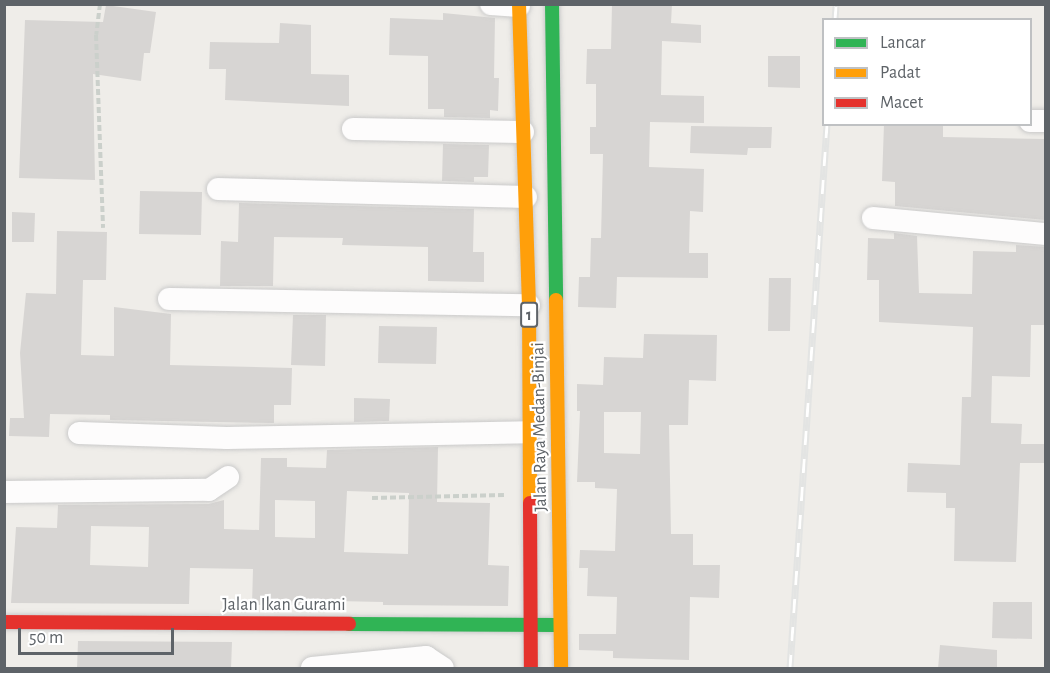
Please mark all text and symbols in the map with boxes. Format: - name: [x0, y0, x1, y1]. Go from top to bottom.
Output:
- legend: [822, 18, 1032, 126]
- text: Lancar: [880, 34, 926, 52]
- text: Padat: [880, 64, 921, 82]
- text: Macet: [880, 94, 923, 112]
- road number: 1: [520, 302, 538, 328]
- street label: Jalan Raya Medan-Binjai: [528, 342, 552, 512]
- street label: Jalan Ikan Gurami: [222, 594, 346, 616]
- scale bar: [21, 616, 177, 654]
- text: 50 m: [29, 629, 63, 647]

